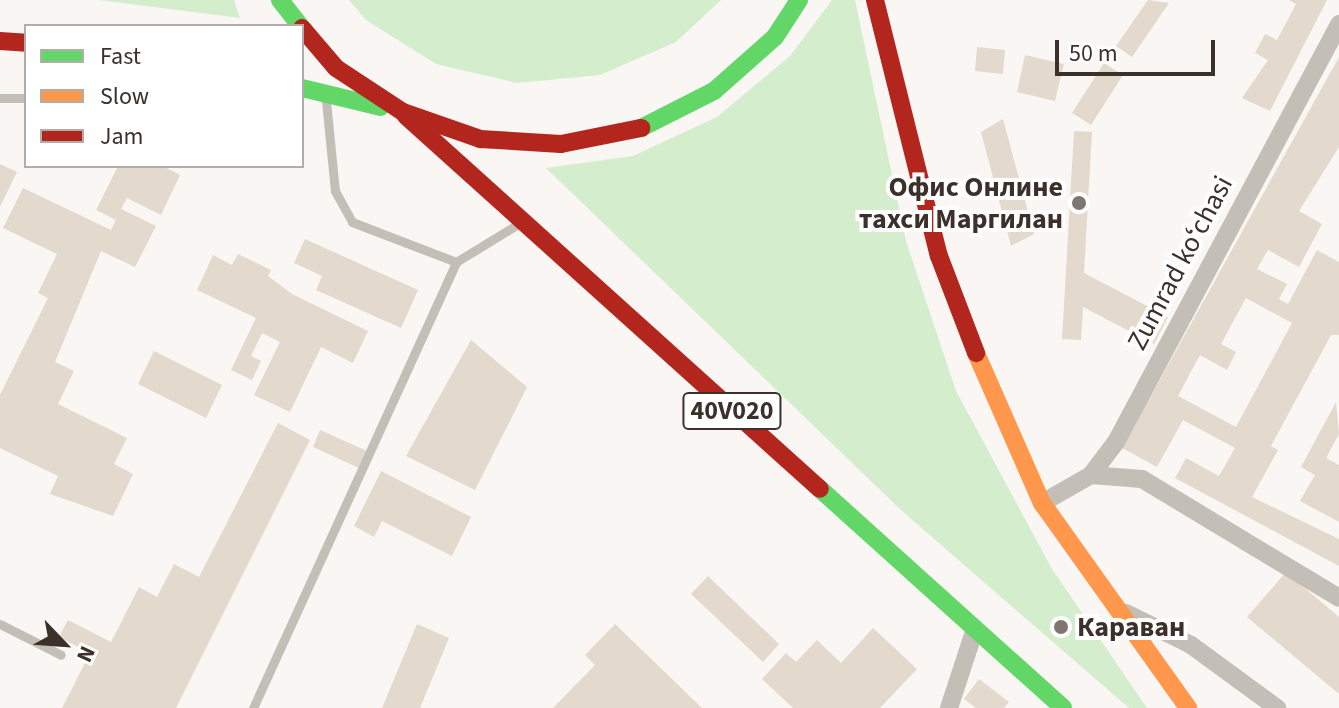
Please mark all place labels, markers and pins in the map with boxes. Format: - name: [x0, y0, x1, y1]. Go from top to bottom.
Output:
- place label: Офис Онлине тахси Маргилан: [859, 170, 1063, 236]
- marker: Офис Онлине тахси Маргилан: [1070, 194, 1088, 212]
- place label: Караван: [1077, 610, 1185, 644]
- marker: Караван: [1052, 618, 1070, 636]

